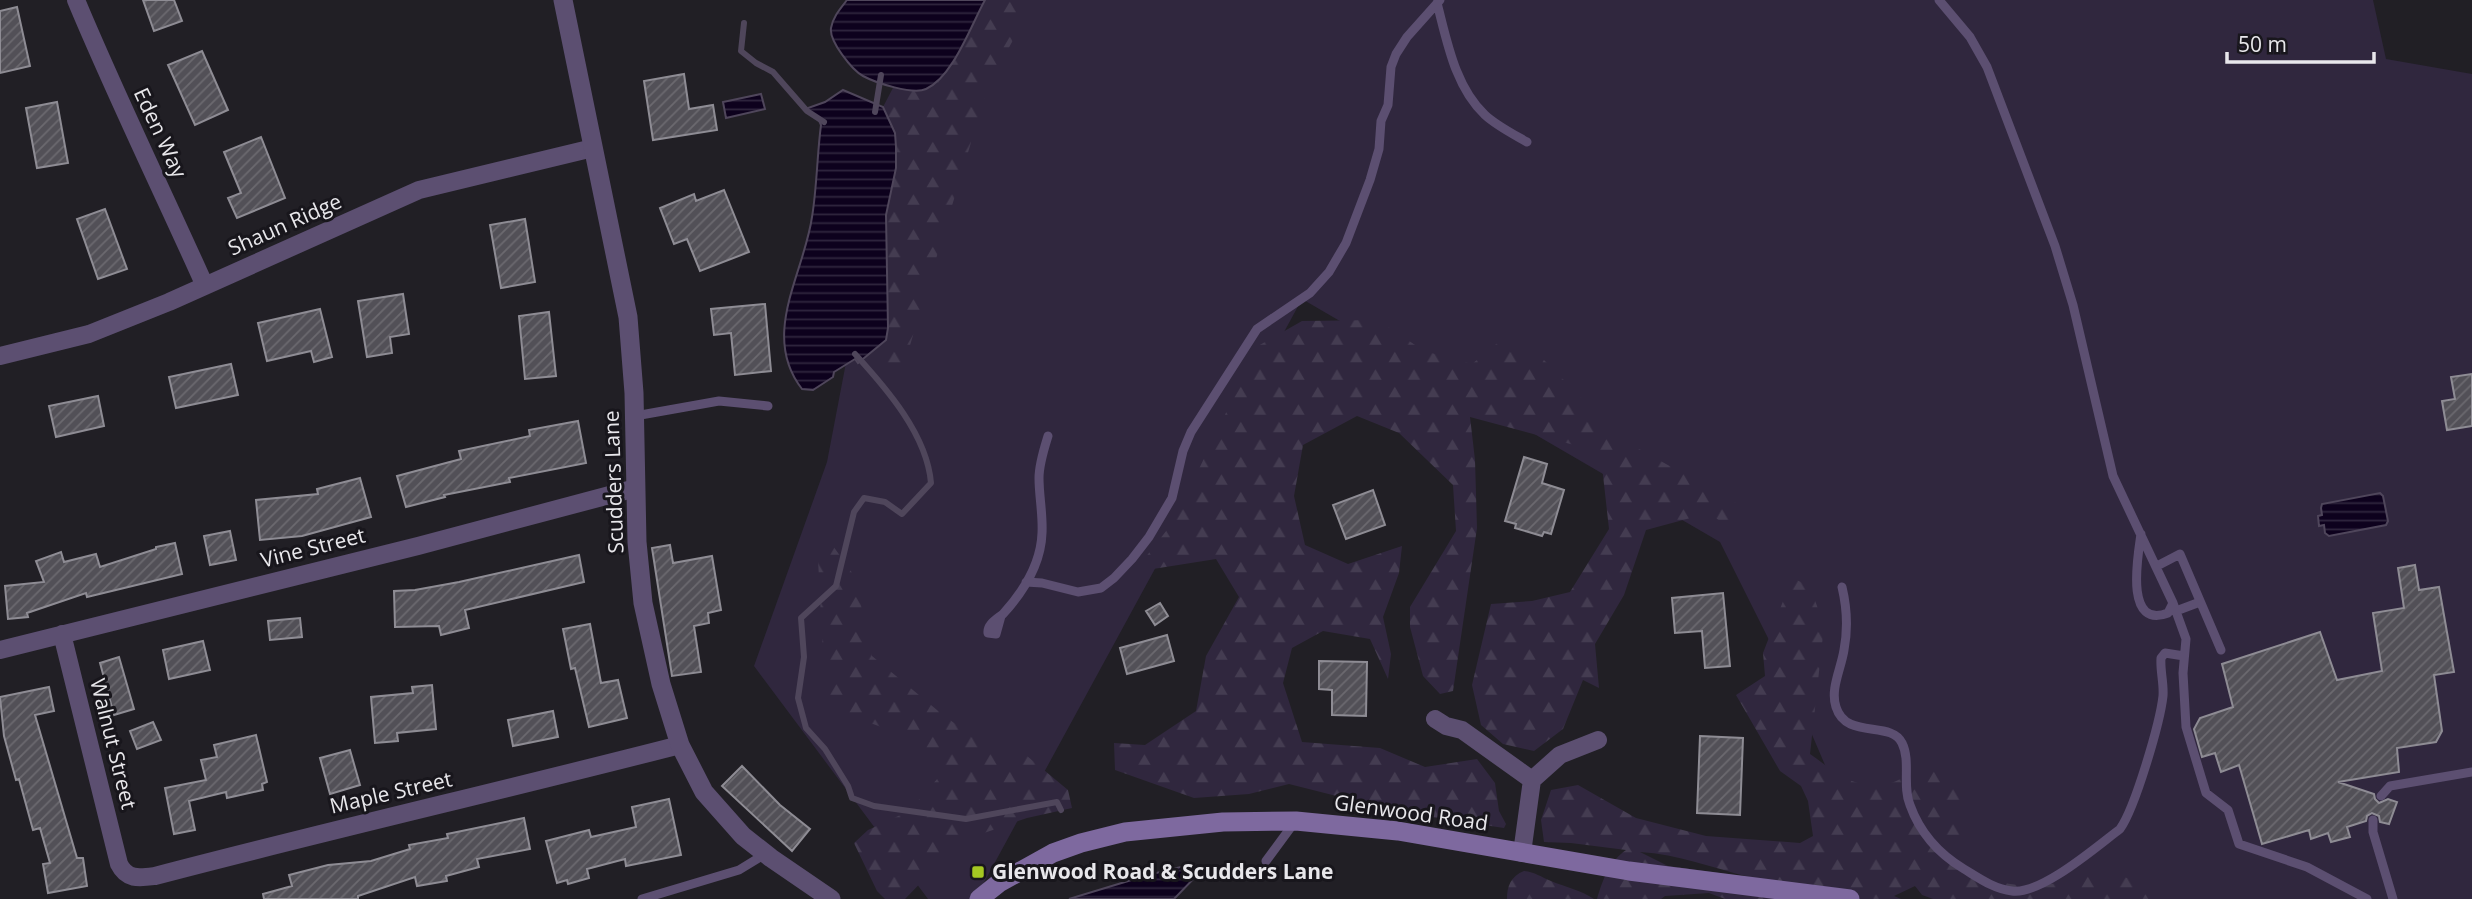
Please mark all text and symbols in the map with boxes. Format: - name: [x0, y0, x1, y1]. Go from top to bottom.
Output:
- scale bar: [2227, 21, 2374, 65]
- text: 50 m: [2238, 30, 2287, 58]
- street label: Eden Way: [128, 83, 194, 183]
- street label: Shaun Ridge: [223, 187, 346, 262]
- street label: Scudders Lane: [597, 410, 629, 554]
- street label: Vine Street: [258, 521, 368, 574]
- street label: Walnut Street: [84, 675, 144, 812]
- street label: Maple Street: [327, 764, 455, 820]
- street label: Glenwood Road: [1332, 787, 1490, 837]
- place label: Glenwood Road & Scudders Lane: [992, 857, 1333, 885]
- marker: Glenwood Road & Scudders Lane: [970, 864, 986, 880]

